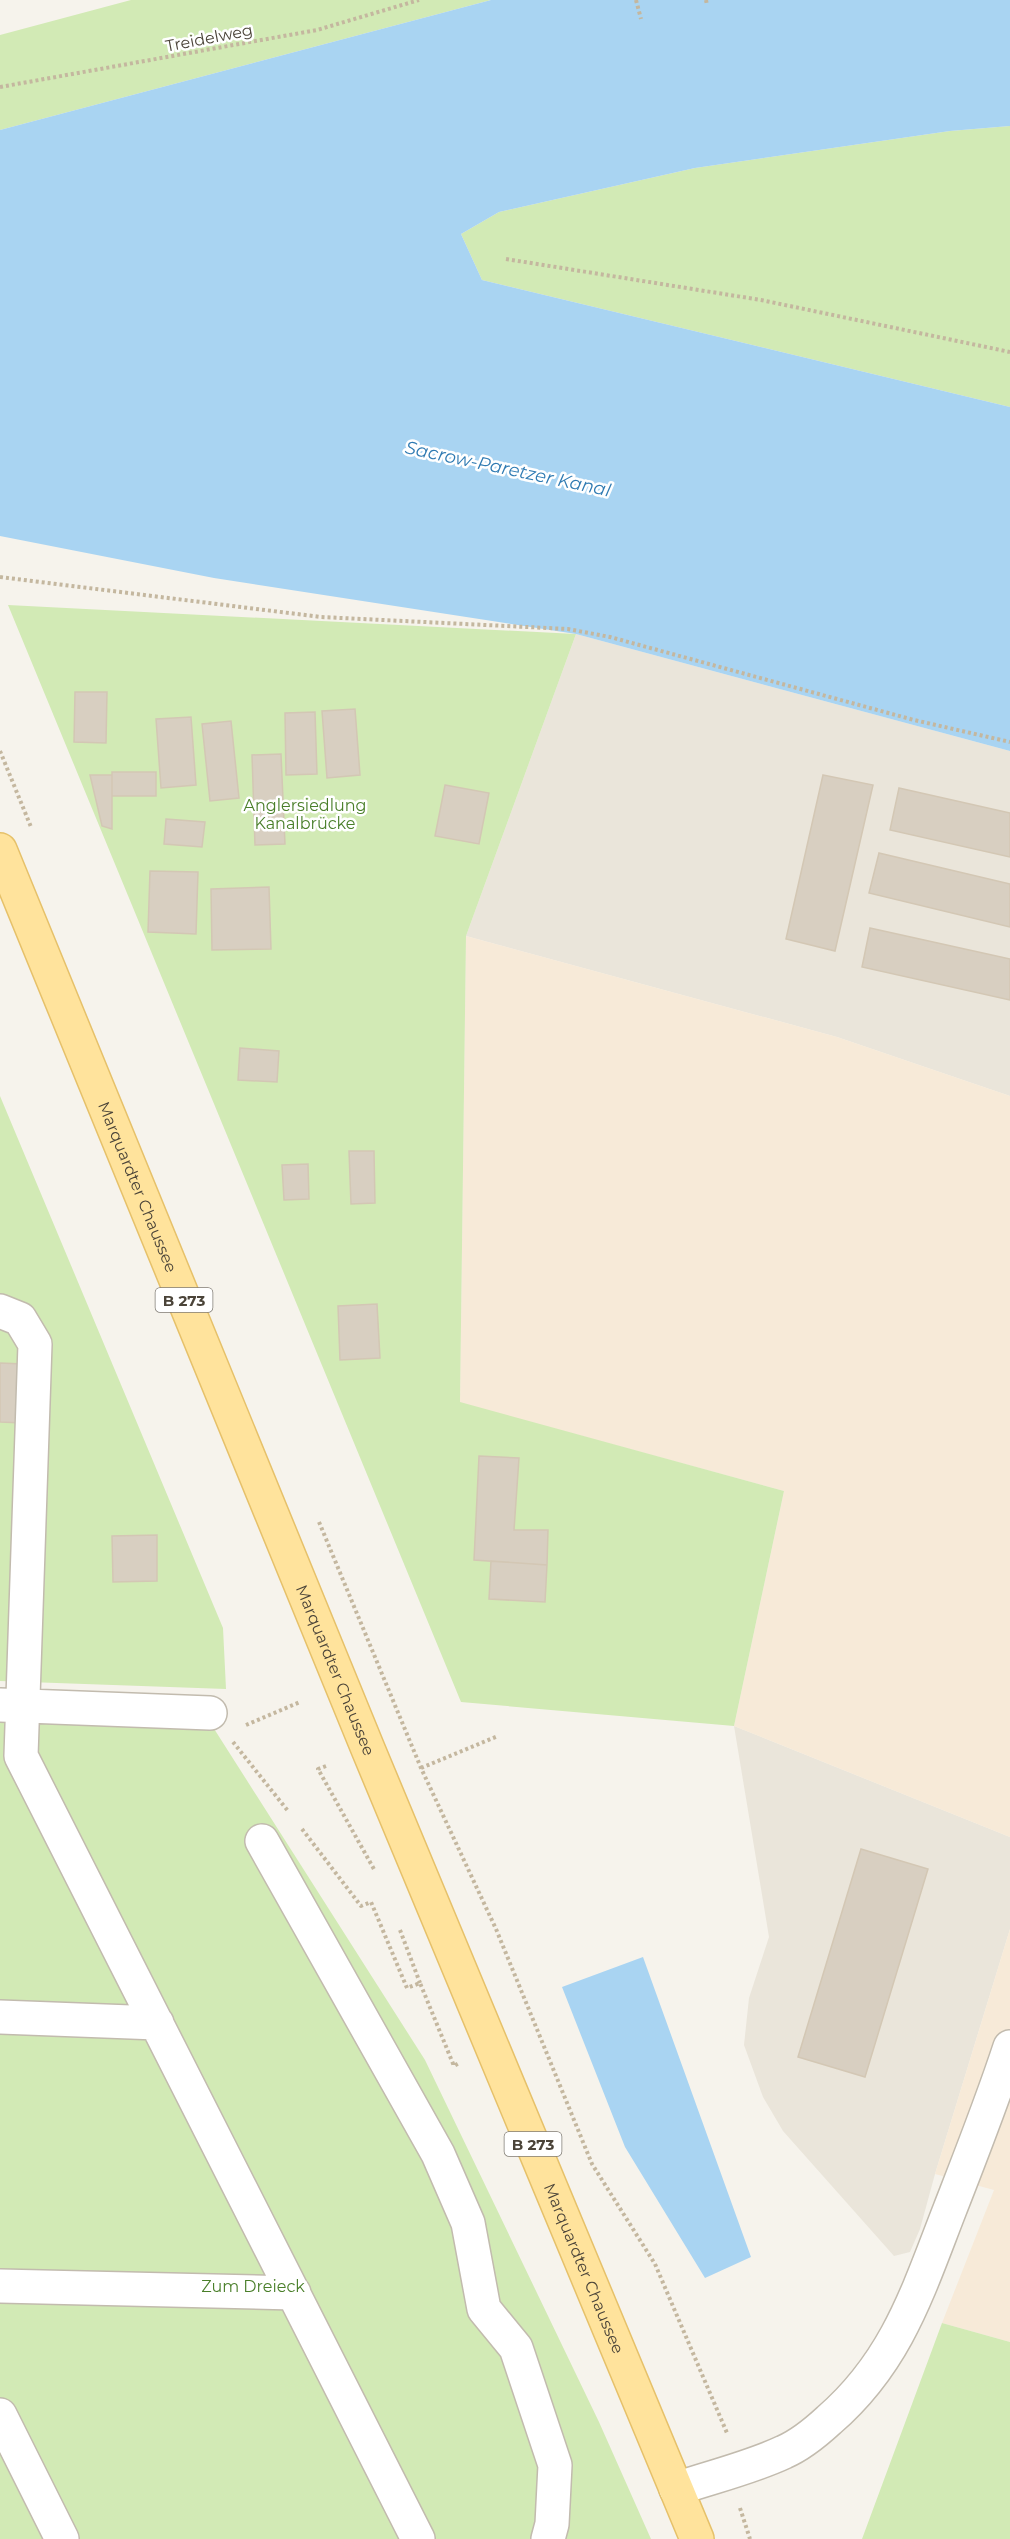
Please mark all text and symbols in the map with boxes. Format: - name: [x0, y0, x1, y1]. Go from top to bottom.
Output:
- street label: Treidelweg: [164, 20, 254, 56]
- water label: Sacrow-Paretzer Kanal: [403, 436, 613, 502]
- park label: Anglersiedlung Kanalbrücke: [243, 796, 367, 833]
- street label: Marquardter Chaussee: [94, 1099, 181, 1275]
- road number: B 273: [156, 1288, 213, 1312]
- street label: Marquardter Chaussee: [292, 1582, 379, 1758]
- road number: B 273: [504, 2132, 562, 2156]
- street label: Marquardter Chaussee: [540, 2180, 628, 2356]
- park label: Zum Dreieck: [201, 2277, 305, 2296]

